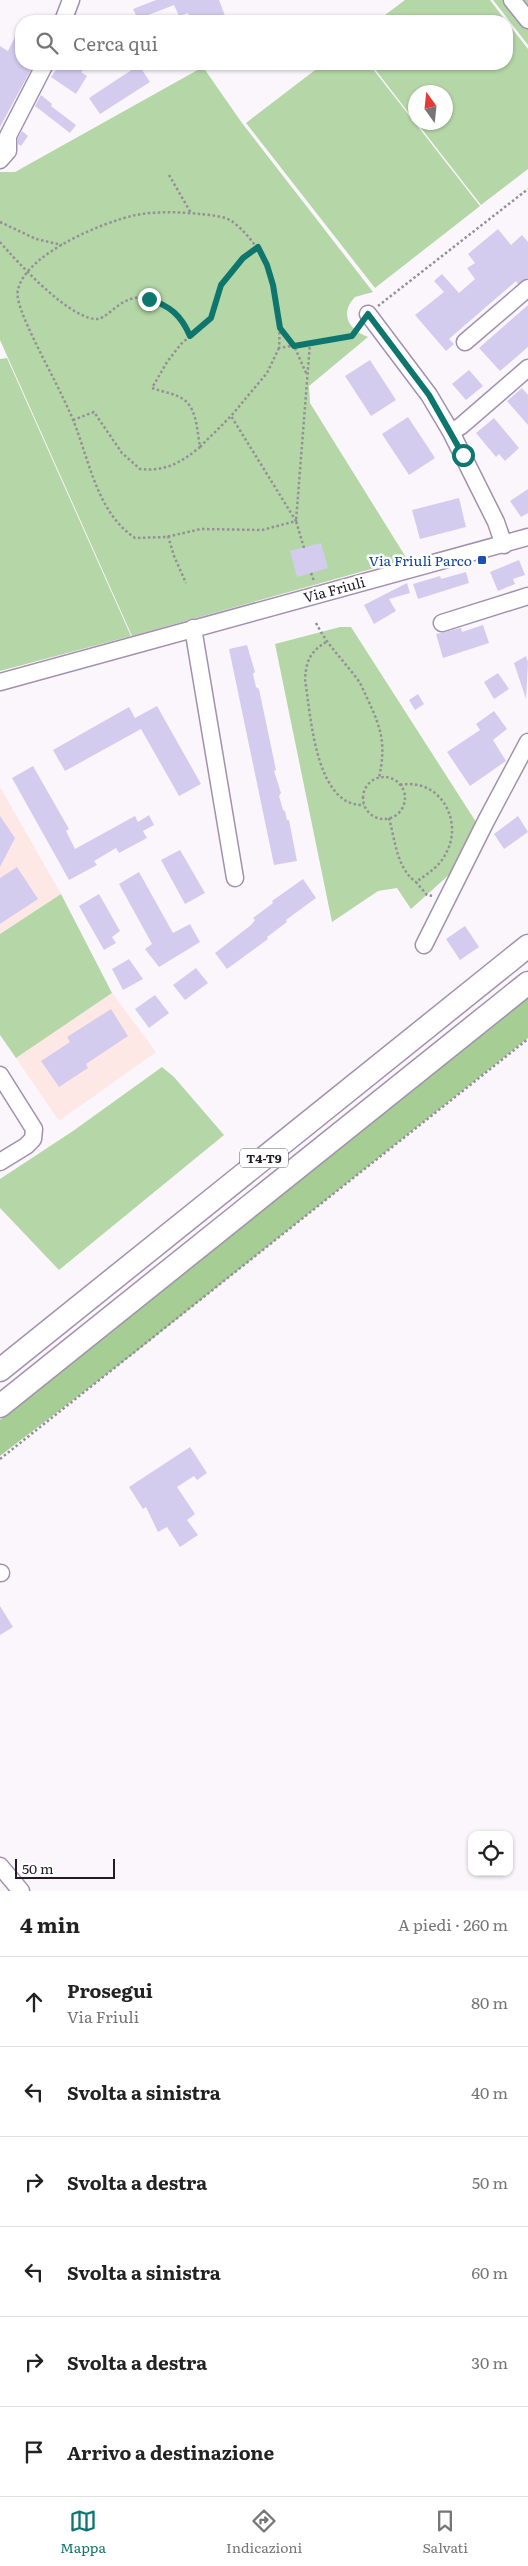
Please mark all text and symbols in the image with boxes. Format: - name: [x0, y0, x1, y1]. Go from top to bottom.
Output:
- search box: [15, 15, 513, 70]
- icon: search: [33, 29, 61, 57]
- text: Cerca qui: [73, 29, 158, 57]
- north arrow: [408, 85, 453, 130]
- route end: [138, 288, 161, 311]
- route start: [452, 444, 475, 467]
- place label: Via Friuli Parco: [369, 550, 472, 570]
- marker: Via Friuli Parco: [476, 554, 488, 566]
- street label: Via Friuli: [301, 571, 367, 607]
- road number: T4-T9: [240, 1148, 288, 1168]
- map controls: [468, 1831, 513, 1876]
- button: locate: [468, 1831, 513, 1876]
- scale bar: [15, 1856, 115, 1879]
- text: 50 m: [22, 1858, 54, 1878]
- text: 4 min: [20, 1908, 80, 1939]
- text: A piedi · 260 m: [398, 1912, 508, 1936]
- text: Prosegui: [67, 1976, 153, 2004]
- icon: ahead: [20, 1988, 48, 2016]
- text: 80 m: [471, 1990, 508, 2014]
- text: Via Friuli: [67, 2004, 139, 2028]
- icon: left: [20, 2078, 48, 2106]
- text: Svolta a sinistra: [67, 2078, 221, 2106]
- text: 40 m: [471, 2080, 508, 2104]
- icon: right: [20, 2168, 48, 2196]
- text: Svolta a destra: [67, 2168, 207, 2196]
- text: 50 m: [472, 2170, 508, 2194]
- icon: left: [20, 2258, 48, 2286]
- text: Svolta a sinistra: [67, 2258, 221, 2286]
- text: 60 m: [471, 2260, 508, 2284]
- icon: right: [20, 2348, 48, 2376]
- text: Svolta a destra: [67, 2348, 207, 2376]
- text: 30 m: [471, 2350, 508, 2374]
- icon: arrive: [20, 2438, 48, 2466]
- text: Arrivo a destinazione: [67, 2438, 274, 2466]
- tab: Mappa: [60, 2507, 106, 2557]
- tab: Indicazioni: [226, 2507, 302, 2557]
- tab: Salvati: [422, 2507, 468, 2557]

